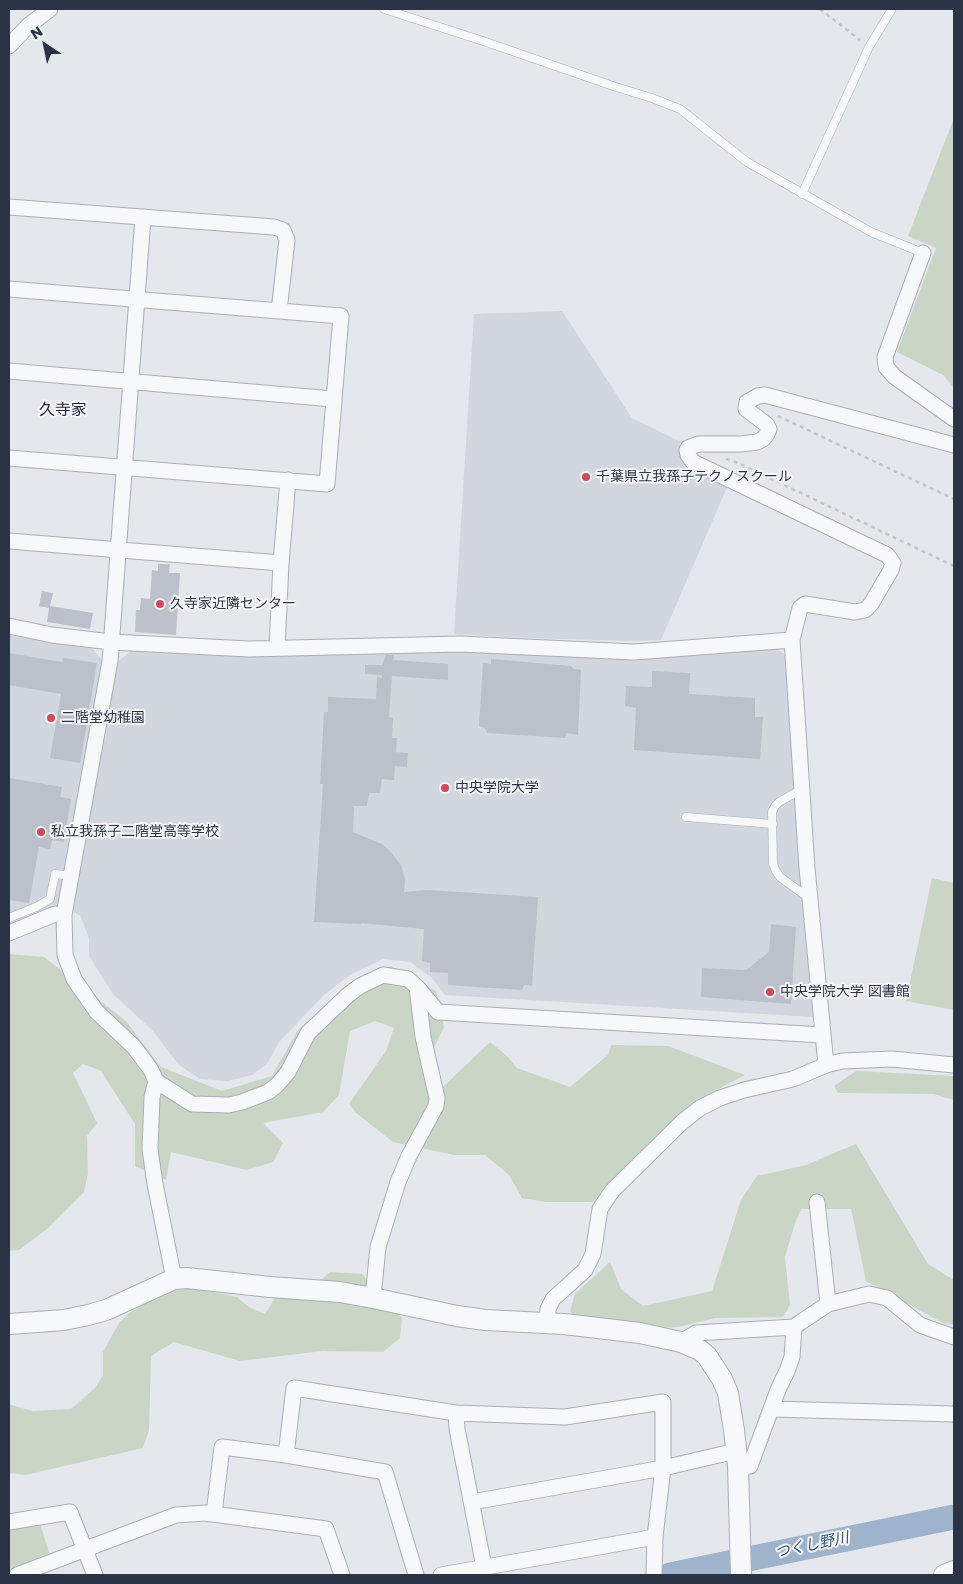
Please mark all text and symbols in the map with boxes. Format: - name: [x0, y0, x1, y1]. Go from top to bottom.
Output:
- north arrow: [20, 20, 70, 70]
- text: N: [27, 21, 47, 44]
- district label: 久寺家: [39, 401, 87, 421]
- place label: 千葉県立我孫子テクノスクール: [596, 469, 792, 485]
- marker: 千葉県立我孫子テクノスクール: [580, 471, 592, 483]
- place label: 久寺家近隣センター: [170, 596, 296, 612]
- marker: 久寺家近隣センター: [154, 598, 166, 610]
- place label: 二階堂幼稚園: [61, 710, 145, 726]
- marker: 二階堂幼稚園: [45, 712, 57, 724]
- place label: 中央学院大学: [455, 780, 539, 796]
- marker: 中央学院大学: [439, 782, 451, 794]
- place label: 私立我孫子二階堂高等学校: [51, 824, 219, 840]
- marker: 私立我孫子二階堂高等学校: [35, 826, 47, 838]
- place label: 中央学院大学 図書館: [780, 984, 910, 1000]
- marker: 中央学院大学 図書館: [764, 986, 776, 998]
- water label: つくし野川: [773, 1529, 851, 1563]

